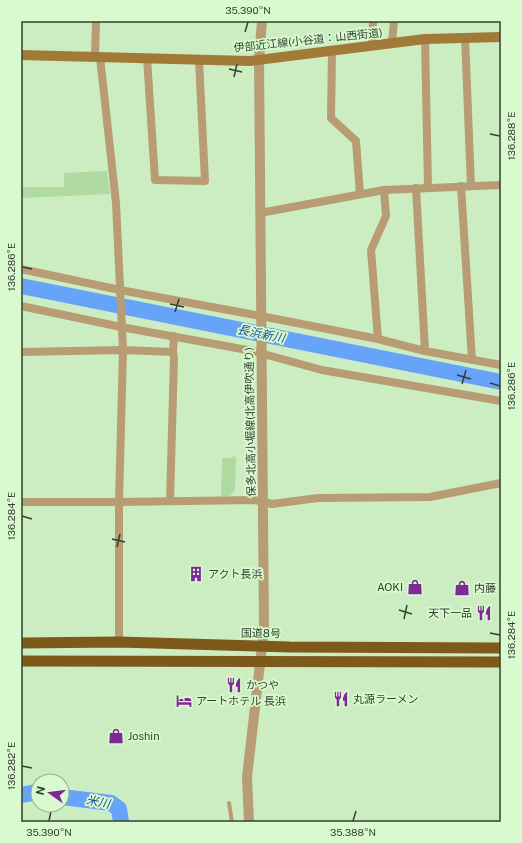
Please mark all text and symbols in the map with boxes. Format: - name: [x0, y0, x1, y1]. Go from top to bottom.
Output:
- text: 35.390°N: [225, 4, 271, 16]
- street label: 伊部近江線(小谷道：山西街道): [233, 26, 383, 54]
- text: 136.288°E: [505, 112, 517, 160]
- text: 136.286°E: [5, 243, 17, 291]
- water label: 長浜新川: [236, 323, 288, 346]
- street label: 保多北高小堀線(北高伊吹通り): [243, 347, 257, 497]
- text: 136.286°E: [505, 362, 517, 410]
- text: 136.284°E: [5, 492, 17, 540]
- building icon: アクト長浜: [187, 565, 205, 583]
- place label: アクト長浜: [208, 568, 262, 580]
- shop icon: AOKI: [406, 578, 424, 596]
- shop icon: 内藤: [453, 579, 471, 597]
- place label: AOKI: [377, 581, 403, 593]
- place label: 内藤: [474, 582, 496, 594]
- restaurant icon: 天下一品: [475, 604, 493, 622]
- place label: 天下一品: [428, 607, 472, 619]
- text: 136.284°E: [505, 611, 517, 659]
- street label: 国道8号: [241, 627, 281, 639]
- restaurant icon: かつや: [225, 676, 243, 694]
- place label: かつや: [246, 679, 279, 691]
- restaurant icon: 丸源ラーメン: [332, 690, 350, 708]
- hotel icon: アートホテル 長浜: [175, 692, 193, 710]
- place label: 丸源ラーメン: [353, 693, 419, 705]
- place label: アートホテル 長浜: [196, 695, 286, 707]
- shop icon: Joshin: [107, 727, 125, 745]
- place label: Joshin: [128, 730, 160, 742]
- text: 136.282°E: [5, 742, 17, 790]
- north arrow: [30, 773, 70, 813]
- text: N: [33, 785, 47, 796]
- water label: 米川: [85, 793, 113, 812]
- text: 35.390°N: [26, 826, 72, 838]
- text: 35.388°N: [330, 826, 376, 838]

